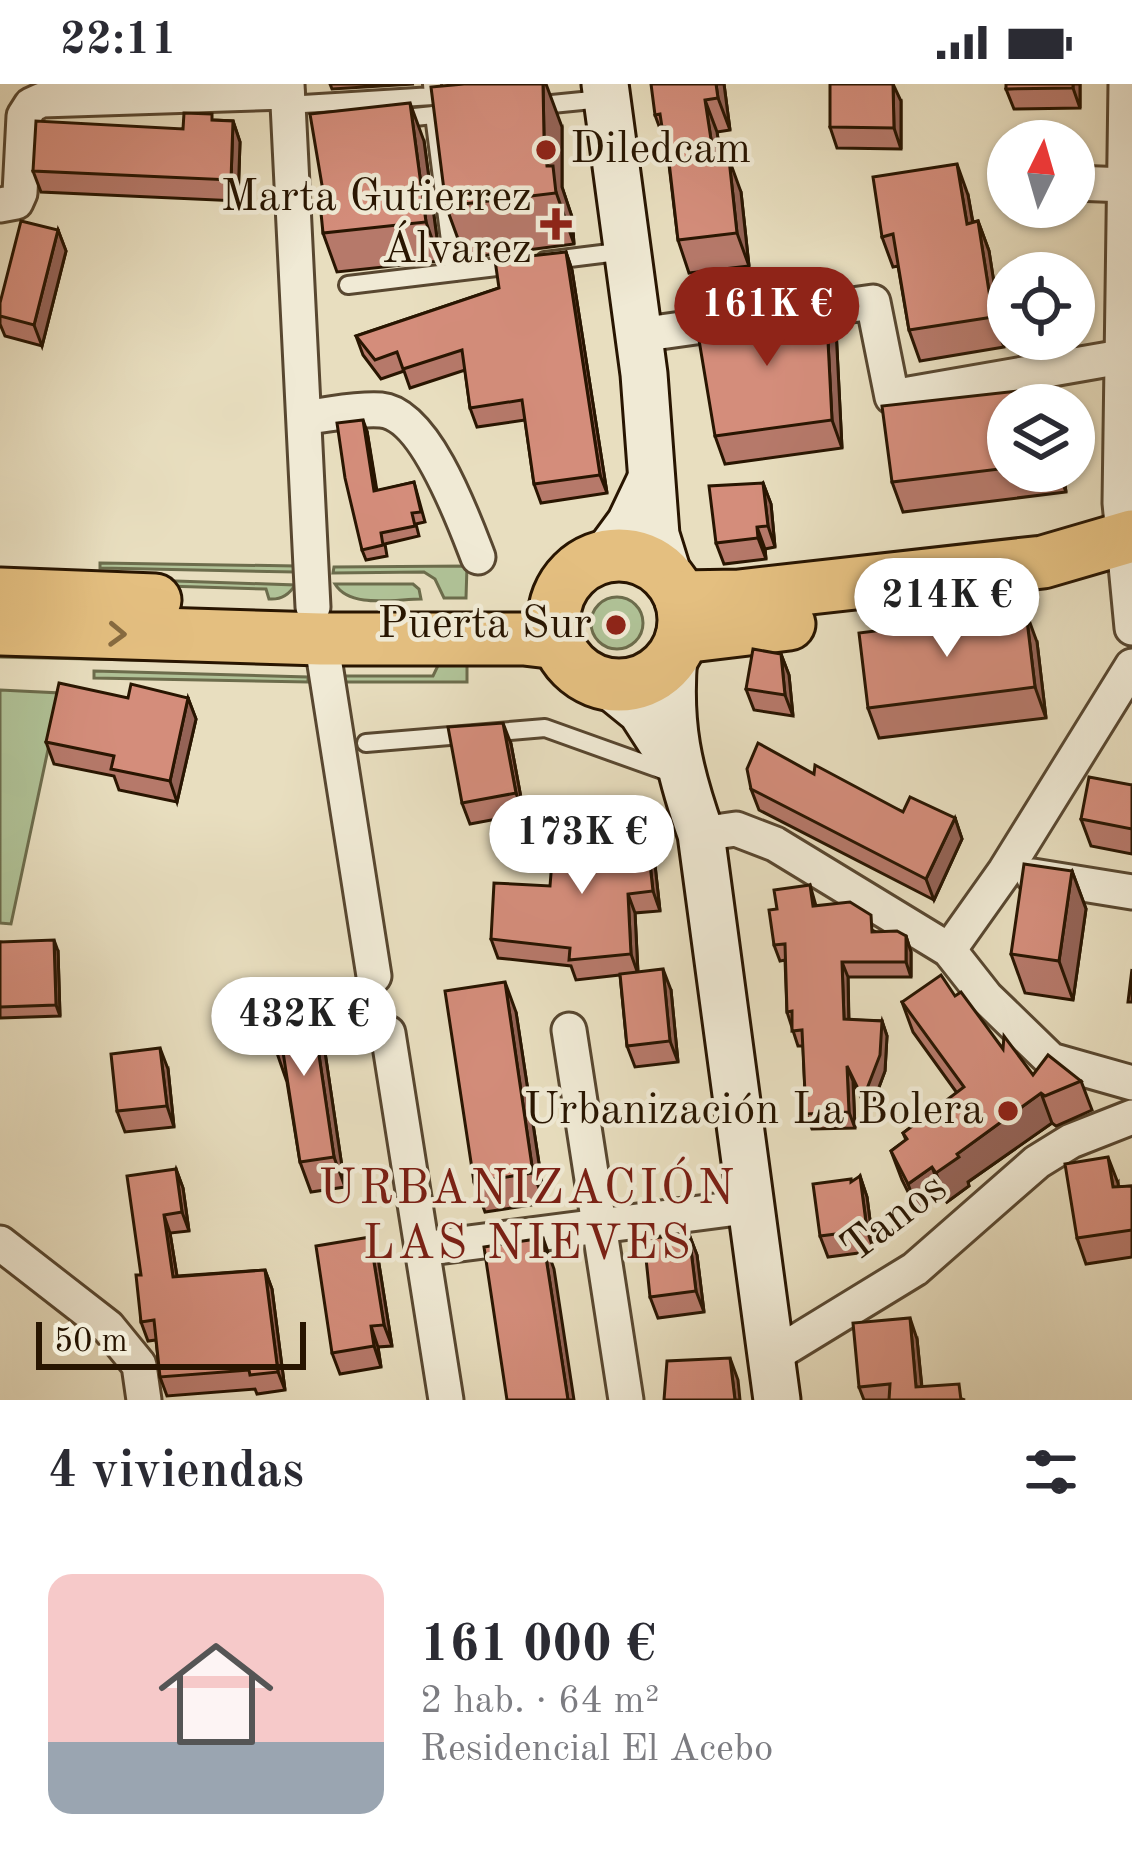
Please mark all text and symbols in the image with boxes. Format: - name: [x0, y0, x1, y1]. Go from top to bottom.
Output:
- text: 22:11: [60, 19, 177, 64]
- north arrow: [987, 120, 1095, 228]
- map controls: [987, 120, 1095, 492]
- place label: Diledcam: [570, 128, 751, 173]
- marker: Diledcam: [533, 137, 559, 163]
- place label: Marta Gutierrez Álvarez: [221, 176, 532, 273]
- marker: Marta Gutierrez Álvarez: [543, 211, 569, 237]
- button: locate: [987, 252, 1095, 360]
- pin: 161K €: [669, 267, 865, 369]
- text: 161K €: [701, 286, 833, 325]
- button: layers: [987, 384, 1095, 492]
- pin: 214K €: [849, 558, 1045, 660]
- text: 214K €: [881, 577, 1013, 616]
- place label: Puerta Sur: [377, 603, 592, 648]
- marker: Puerta Sur: [603, 612, 629, 638]
- one-way arrow: [108, 620, 127, 646]
- pin: 173K €: [484, 795, 680, 897]
- text: 173K €: [516, 814, 648, 853]
- pin: 432K €: [206, 977, 402, 1079]
- text: 432K €: [238, 996, 370, 1035]
- place label: Urbanización La Bolera: [524, 1089, 984, 1134]
- marker: Urbanización La Bolera: [995, 1098, 1021, 1124]
- district label: URBANIZACIÓN LAS NIEVES: [319, 1156, 737, 1269]
- street label: Tanos: [834, 1165, 956, 1273]
- scale bar: [36, 1316, 306, 1369]
- text: 50 m: [54, 1326, 128, 1359]
- icon: filters: [1018, 1439, 1084, 1505]
- text: 4 viviendas: [48, 1447, 304, 1498]
- text: 161 000 €: [420, 1621, 656, 1672]
- icon: home: [144, 1622, 288, 1766]
- text: 2 hab. · 64 m²: [420, 1682, 660, 1721]
- text: Residencial El Acebo: [420, 1730, 773, 1769]

